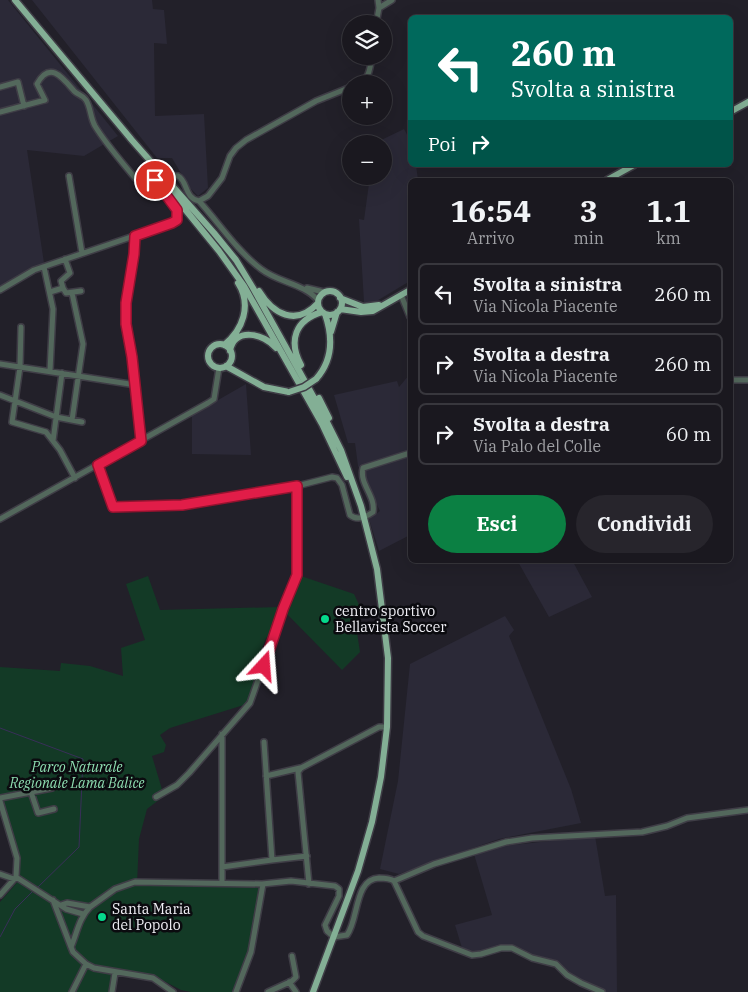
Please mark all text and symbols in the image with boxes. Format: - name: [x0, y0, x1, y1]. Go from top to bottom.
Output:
- map controls: [342, 15, 392, 185]
- button: layers: [342, 15, 392, 65]
- text: 260 m: [511, 30, 616, 76]
- icon: left: [428, 35, 493, 100]
- text: Svolta a sinistra: [511, 74, 675, 103]
- button: +: [342, 75, 392, 125]
- icon: right: [466, 130, 494, 158]
- text: Poi: [428, 132, 456, 156]
- button: −: [342, 135, 392, 185]
- pin: [134, 159, 176, 201]
- icon: arrive: [141, 166, 169, 194]
- text: 16:54: [450, 191, 531, 230]
- text: 3: [580, 191, 598, 230]
- text: 1.1: [646, 191, 691, 230]
- text: Arrivo: [467, 228, 515, 248]
- text: min: [574, 228, 604, 248]
- text: km: [656, 228, 681, 248]
- text: Svolta a sinistra: [473, 272, 622, 296]
- icon: left: [430, 280, 458, 308]
- text: 260 m: [654, 282, 711, 306]
- text: Via Nicola Piacente: [473, 296, 618, 316]
- text: Svolta a destra: [473, 342, 610, 366]
- icon: right: [430, 350, 458, 378]
- text: 260 m: [654, 352, 711, 376]
- text: Via Nicola Piacente: [473, 366, 618, 386]
- text: Svolta a destra: [473, 412, 610, 436]
- icon: right: [430, 420, 458, 448]
- text: 60 m: [666, 422, 711, 446]
- text: Via Palo del Colle: [473, 436, 601, 456]
- button: Esci: [428, 495, 566, 553]
- button: Condividi: [576, 495, 713, 553]
- place label: centro sportivo Bellavista Soccer: [335, 602, 447, 636]
- marker: centro sportivo Bellavista Soccer: [319, 613, 331, 625]
- position arrow: [237, 639, 289, 691]
- park label: Parco Naturale Regionale Lama Balice: [8, 758, 145, 792]
- place label: Santa Maria del Popolo: [112, 900, 191, 934]
- marker: Santa Maria del Popolo: [96, 911, 108, 923]

